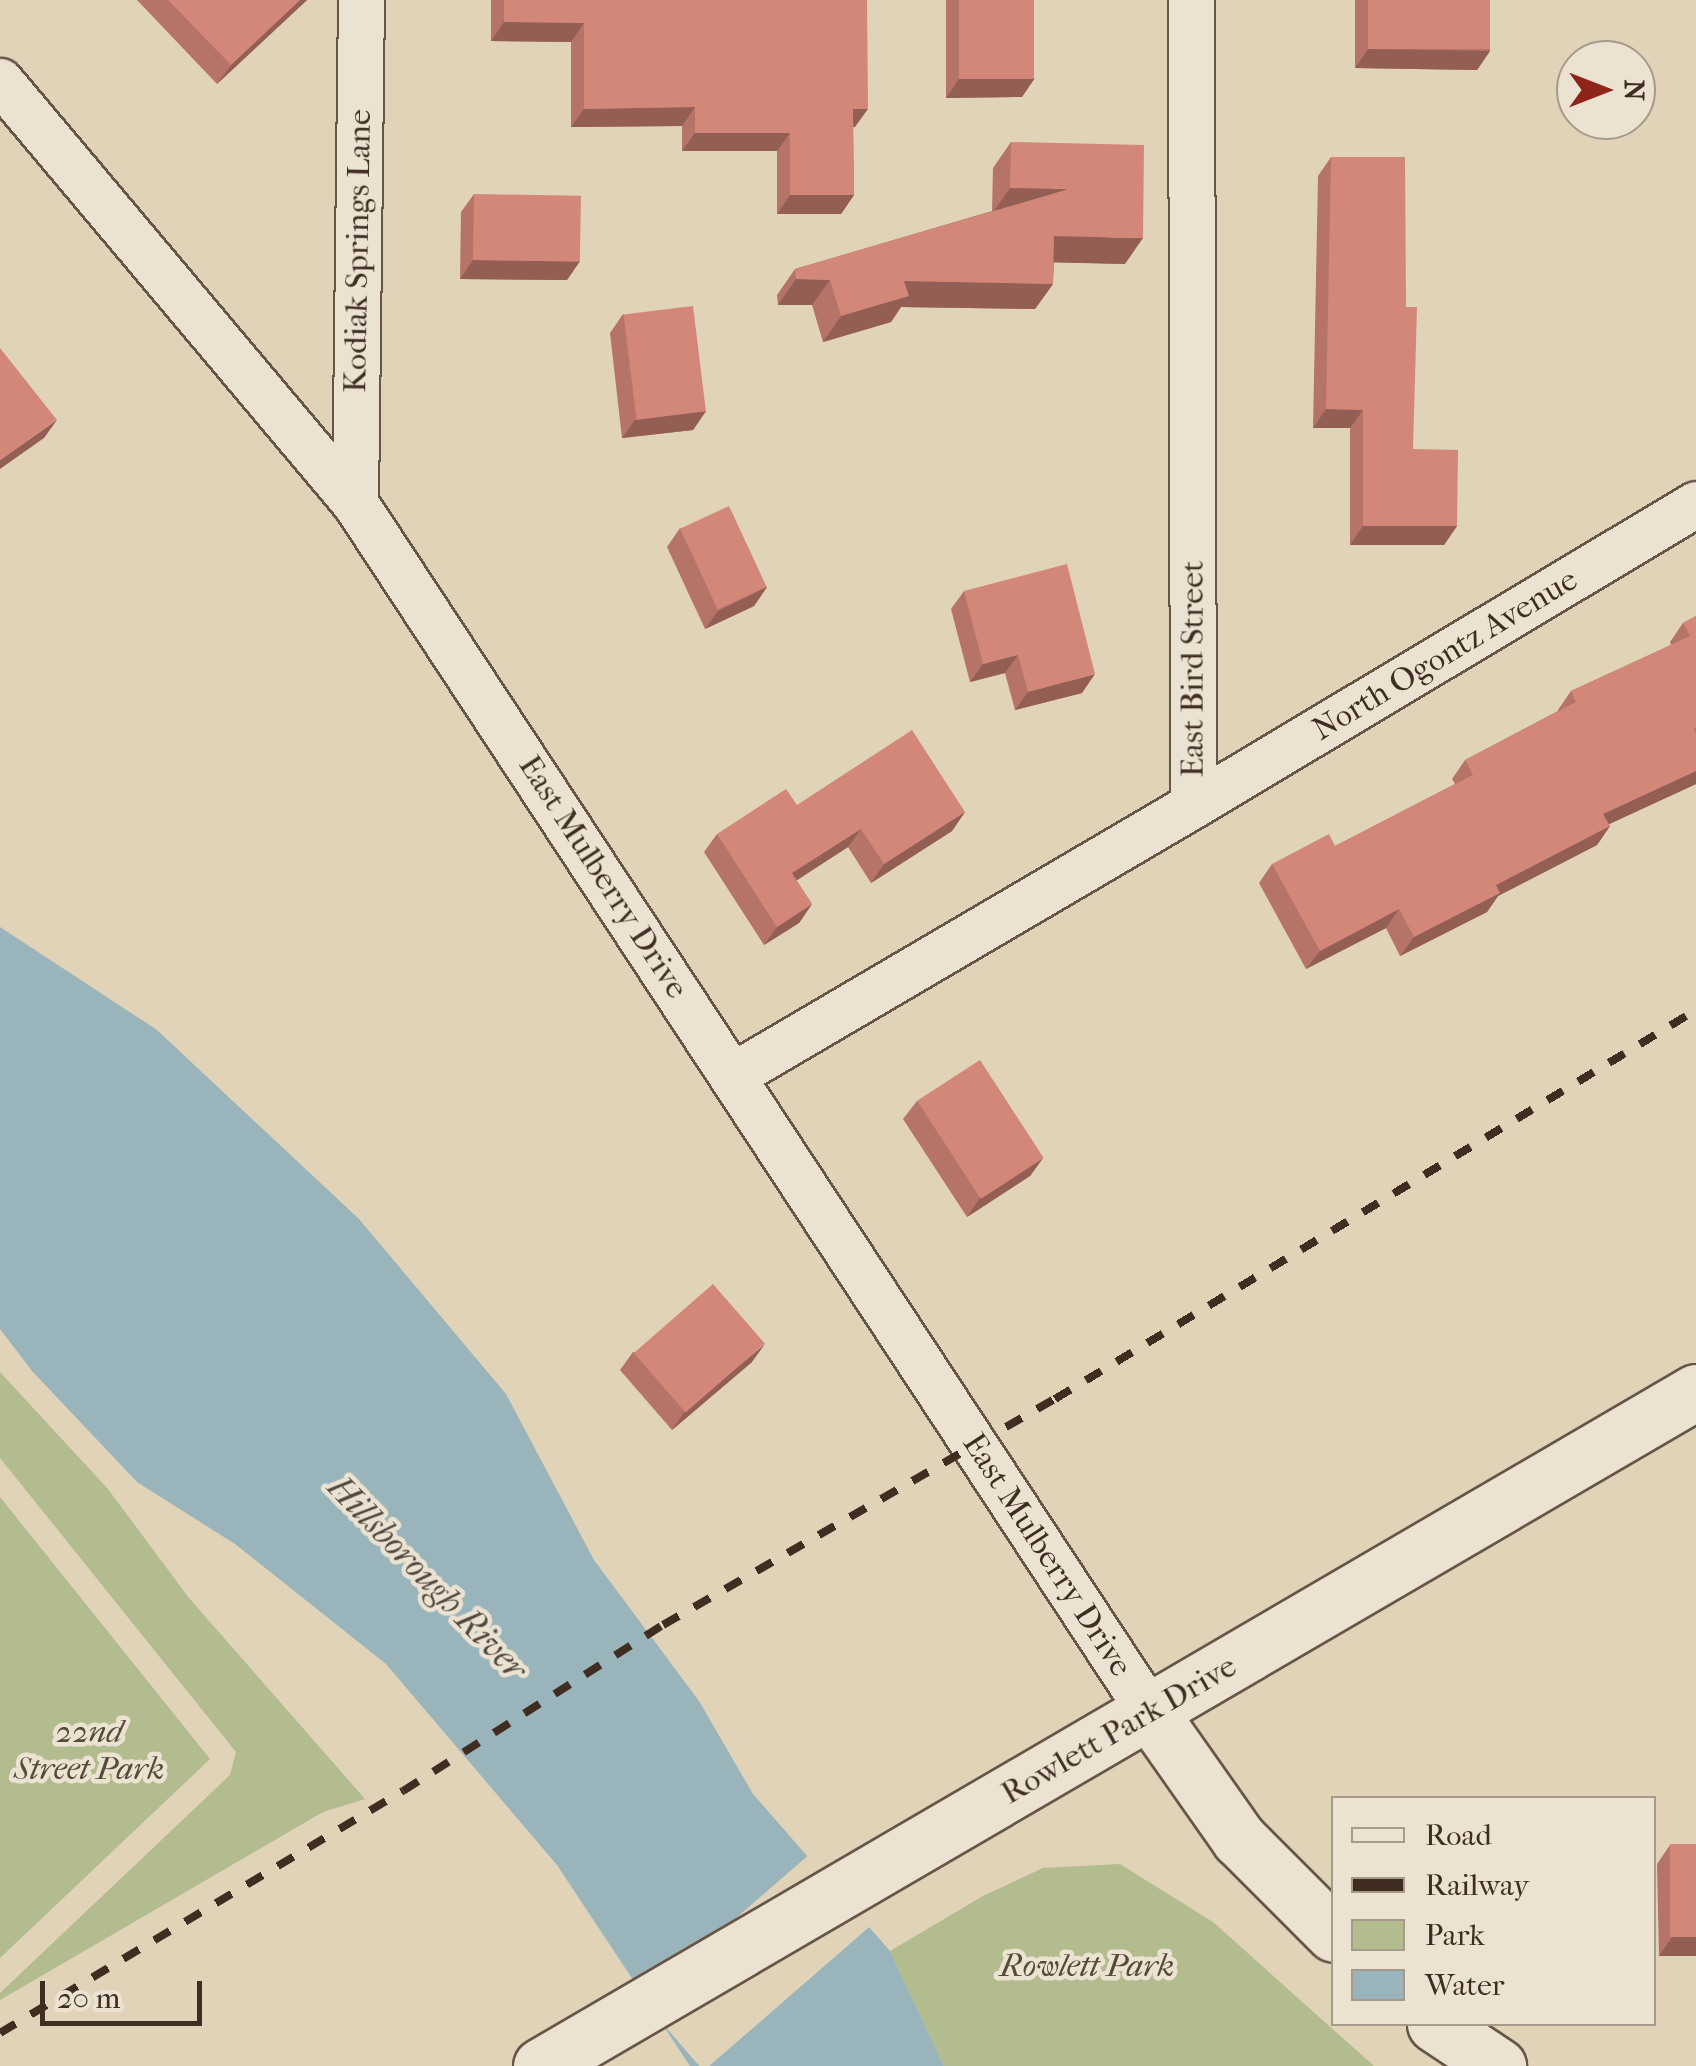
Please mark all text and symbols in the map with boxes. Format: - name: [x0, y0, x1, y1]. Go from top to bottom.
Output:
- north arrow: [1556, 40, 1656, 140]
- text: N: [1618, 79, 1651, 101]
- street label: Kodiak Springs Lane: [336, 109, 380, 393]
- street label: East Bird Street: [1174, 561, 1212, 777]
- street label: North Ogontz Avenue: [1306, 561, 1584, 749]
- street label: East Mulberry Drive: [510, 748, 696, 1006]
- street label: East Mulberry Drive: [954, 1426, 1140, 1684]
- water label: Hillsborough River: [319, 1467, 535, 1689]
- street label: Rowlett Park Drive: [995, 1647, 1243, 1813]
- park label: 22nd Street Park: [14, 1714, 164, 1789]
- legend: [1331, 1796, 1656, 2026]
- text: Road: [1425, 1818, 1492, 1853]
- text: Railway: [1425, 1868, 1529, 1903]
- text: Park: [1425, 1918, 1485, 1953]
- park label: Rowlett Park: [1000, 1947, 1174, 1985]
- scale bar: [45, 1961, 208, 2023]
- text: Water: [1425, 1968, 1505, 2003]
- text: 20 m: [57, 1981, 120, 2016]

